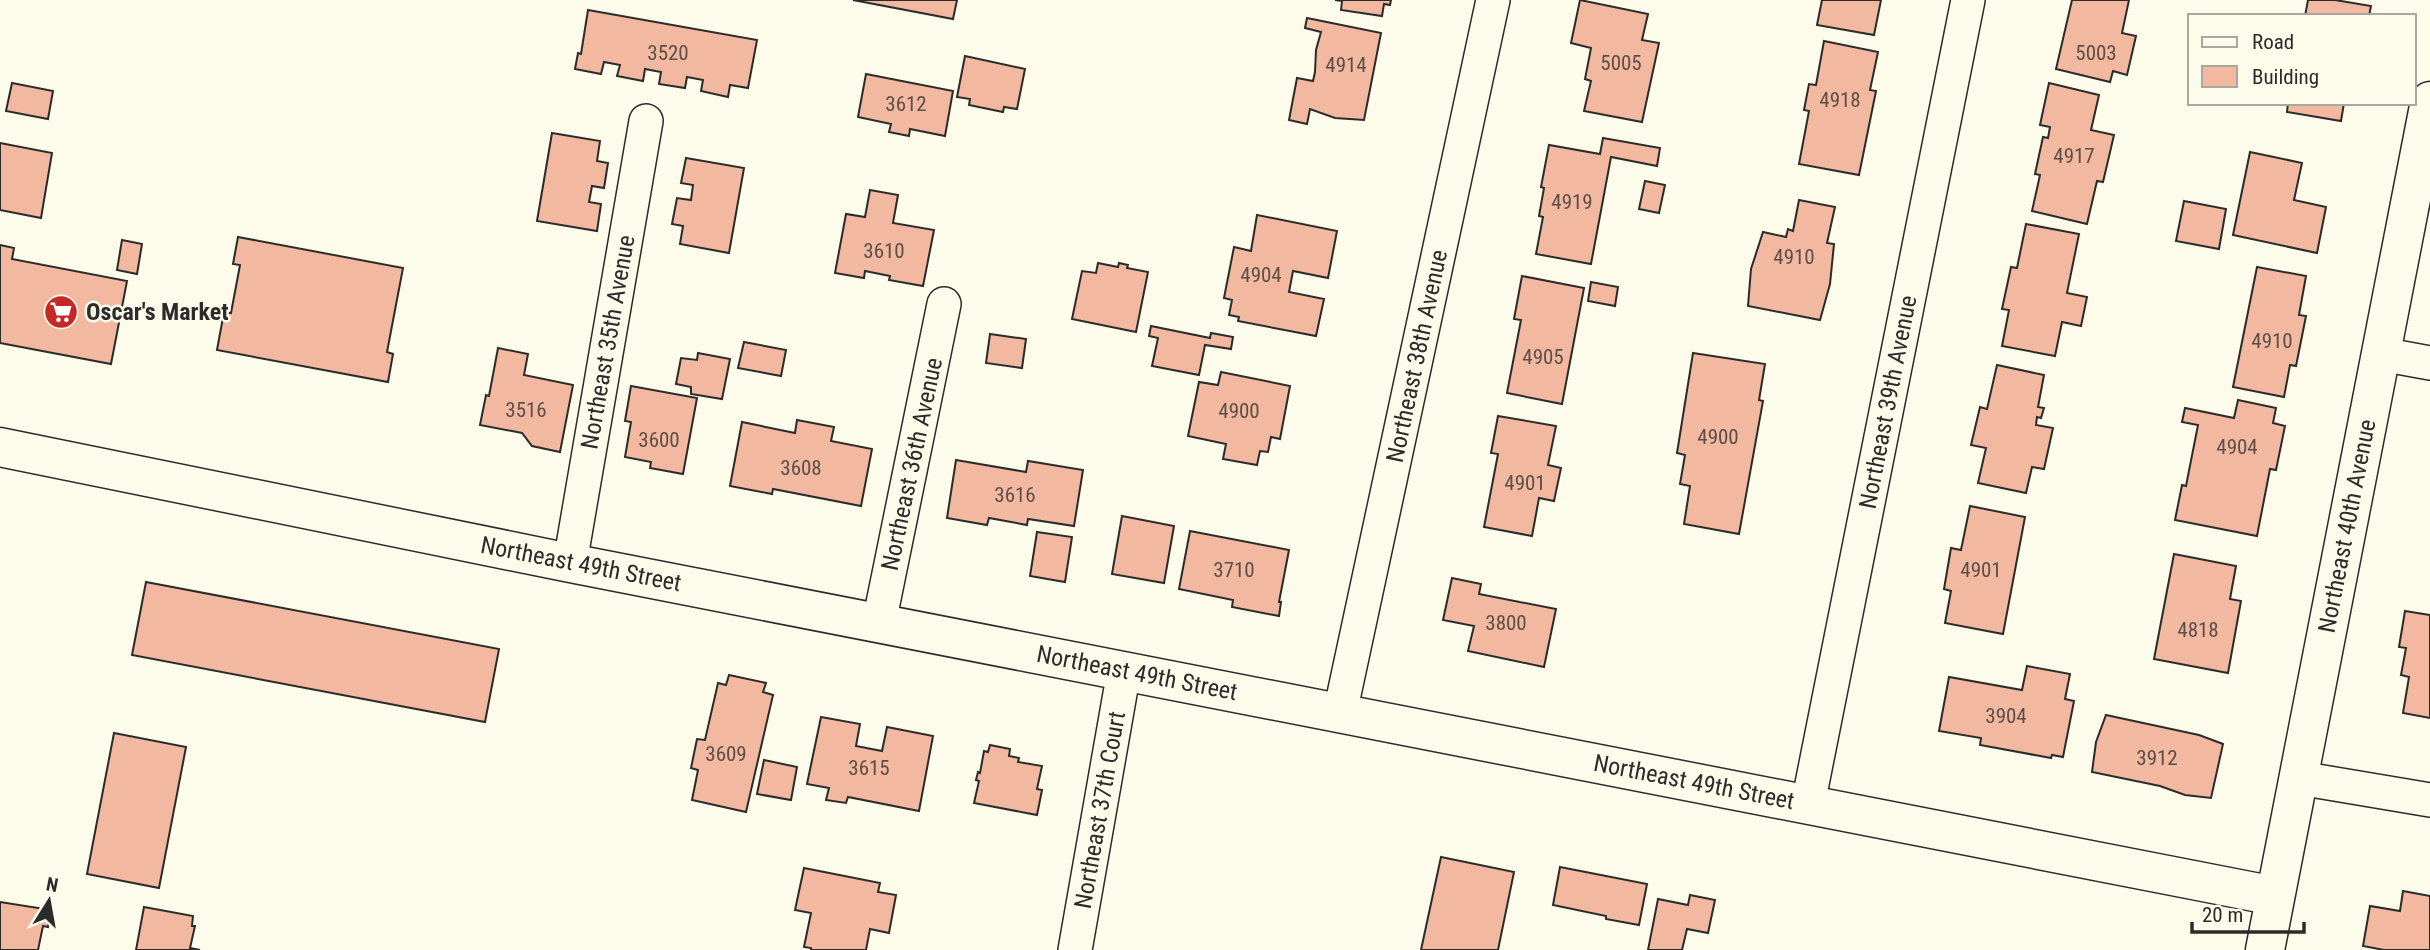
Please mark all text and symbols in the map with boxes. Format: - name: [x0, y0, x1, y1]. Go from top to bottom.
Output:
- legend: [2188, 14, 2416, 105]
- text: Road: [2252, 30, 2294, 54]
- house number: 3520: [647, 41, 689, 65]
- house number: 5003: [2075, 41, 2117, 65]
- house number: 5005: [1600, 51, 1642, 75]
- house number: 4914: [1325, 53, 1367, 77]
- text: Building: [2252, 65, 2319, 89]
- house number: 4918: [1819, 88, 1861, 112]
- house number: 3612: [885, 92, 927, 116]
- house number: 4917: [2053, 144, 2095, 168]
- house number: 4919: [1551, 190, 1593, 214]
- street label: Northeast 35th Avenue: [575, 233, 641, 451]
- house number: 3610: [863, 239, 905, 263]
- house number: 4910: [1773, 245, 1815, 269]
- street label: Northeast 38th Avenue: [1381, 247, 1453, 465]
- house number: 4904: [1240, 263, 1282, 287]
- supermarket icon: Oscar's Market: [42, 293, 80, 331]
- street label: Northeast 39th Avenue: [1854, 293, 1922, 511]
- place label: Oscar's Market: [86, 298, 229, 326]
- house number: 4910: [2251, 329, 2293, 353]
- house number: 4905: [1522, 345, 1564, 369]
- street label: Northeast 36th Avenue: [876, 355, 948, 573]
- house number: 3516: [505, 398, 547, 422]
- house number: 4900: [1218, 399, 1260, 423]
- street label: Northeast 40th Avenue: [2313, 417, 2381, 635]
- house number: 4900: [1697, 425, 1739, 449]
- house number: 3600: [638, 428, 680, 452]
- house number: 4904: [2216, 435, 2258, 459]
- house number: 3608: [780, 456, 822, 480]
- house number: 4901: [1504, 471, 1546, 495]
- house number: 3616: [994, 483, 1036, 507]
- street label: Northeast 49th Street: [478, 531, 684, 597]
- house number: 3710: [1213, 558, 1255, 582]
- house number: 4901: [1960, 558, 2002, 582]
- house number: 3800: [1485, 611, 1527, 635]
- house number: 4818: [2177, 618, 2219, 642]
- street label: Northeast 49th Street: [1034, 640, 1240, 706]
- house number: 3904: [1985, 704, 2027, 728]
- street label: Northeast 37th Court: [1069, 709, 1131, 911]
- house number: 3609: [705, 742, 747, 766]
- house number: 3912: [2136, 746, 2178, 770]
- street label: Northeast 49th Street: [1591, 749, 1797, 815]
- house number: 3615: [848, 756, 890, 780]
- north arrow: [14, 866, 84, 936]
- text: N: [44, 872, 60, 897]
- scale bar: [2192, 890, 2304, 934]
- text: 20 m: [2202, 903, 2243, 927]

